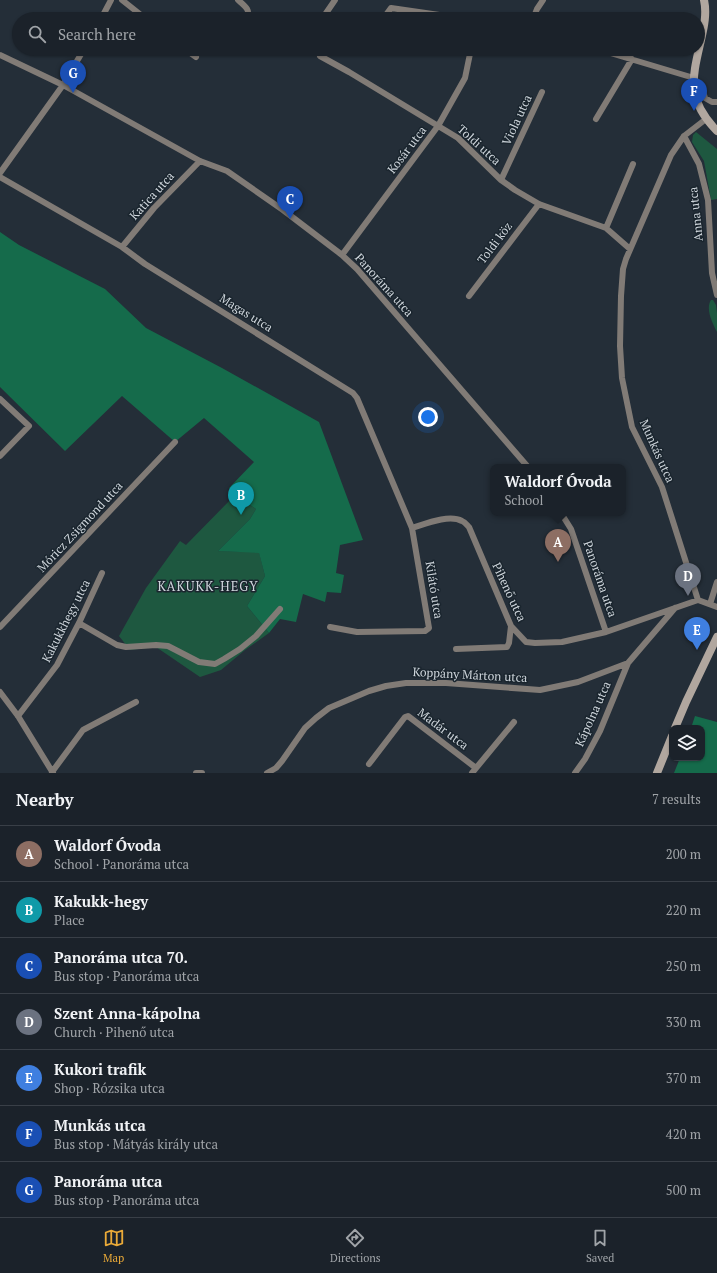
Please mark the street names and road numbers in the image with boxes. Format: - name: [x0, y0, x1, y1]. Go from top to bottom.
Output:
- street label: Viola utca: [498, 92, 535, 147]
- street label: Toldi utca: [455, 121, 504, 168]
- street label: Kosár utca: [384, 123, 429, 176]
- street label: Katica utca: [126, 169, 177, 223]
- street label: Anna utca: [685, 186, 706, 242]
- street label: Toldi köz: [474, 219, 515, 267]
- street label: Panoráma utca: [352, 250, 417, 319]
- street label: Magas utca: [217, 290, 276, 335]
- street label: Munkás utca: [637, 417, 678, 485]
- street label: Móricz Zsigmond utca: [34, 478, 126, 575]
- street label: Panoráma utca: [580, 539, 621, 619]
- street label: Kilátó utca: [423, 560, 446, 620]
- street label: Pihenő utca: [489, 560, 530, 624]
- street label: Kakukkhegy utca: [38, 577, 93, 665]
- street label: Koppány Márton utca: [412, 664, 528, 685]
- street label: Kápolna utca: [571, 679, 614, 749]
- street label: Madár utca: [415, 705, 472, 753]

